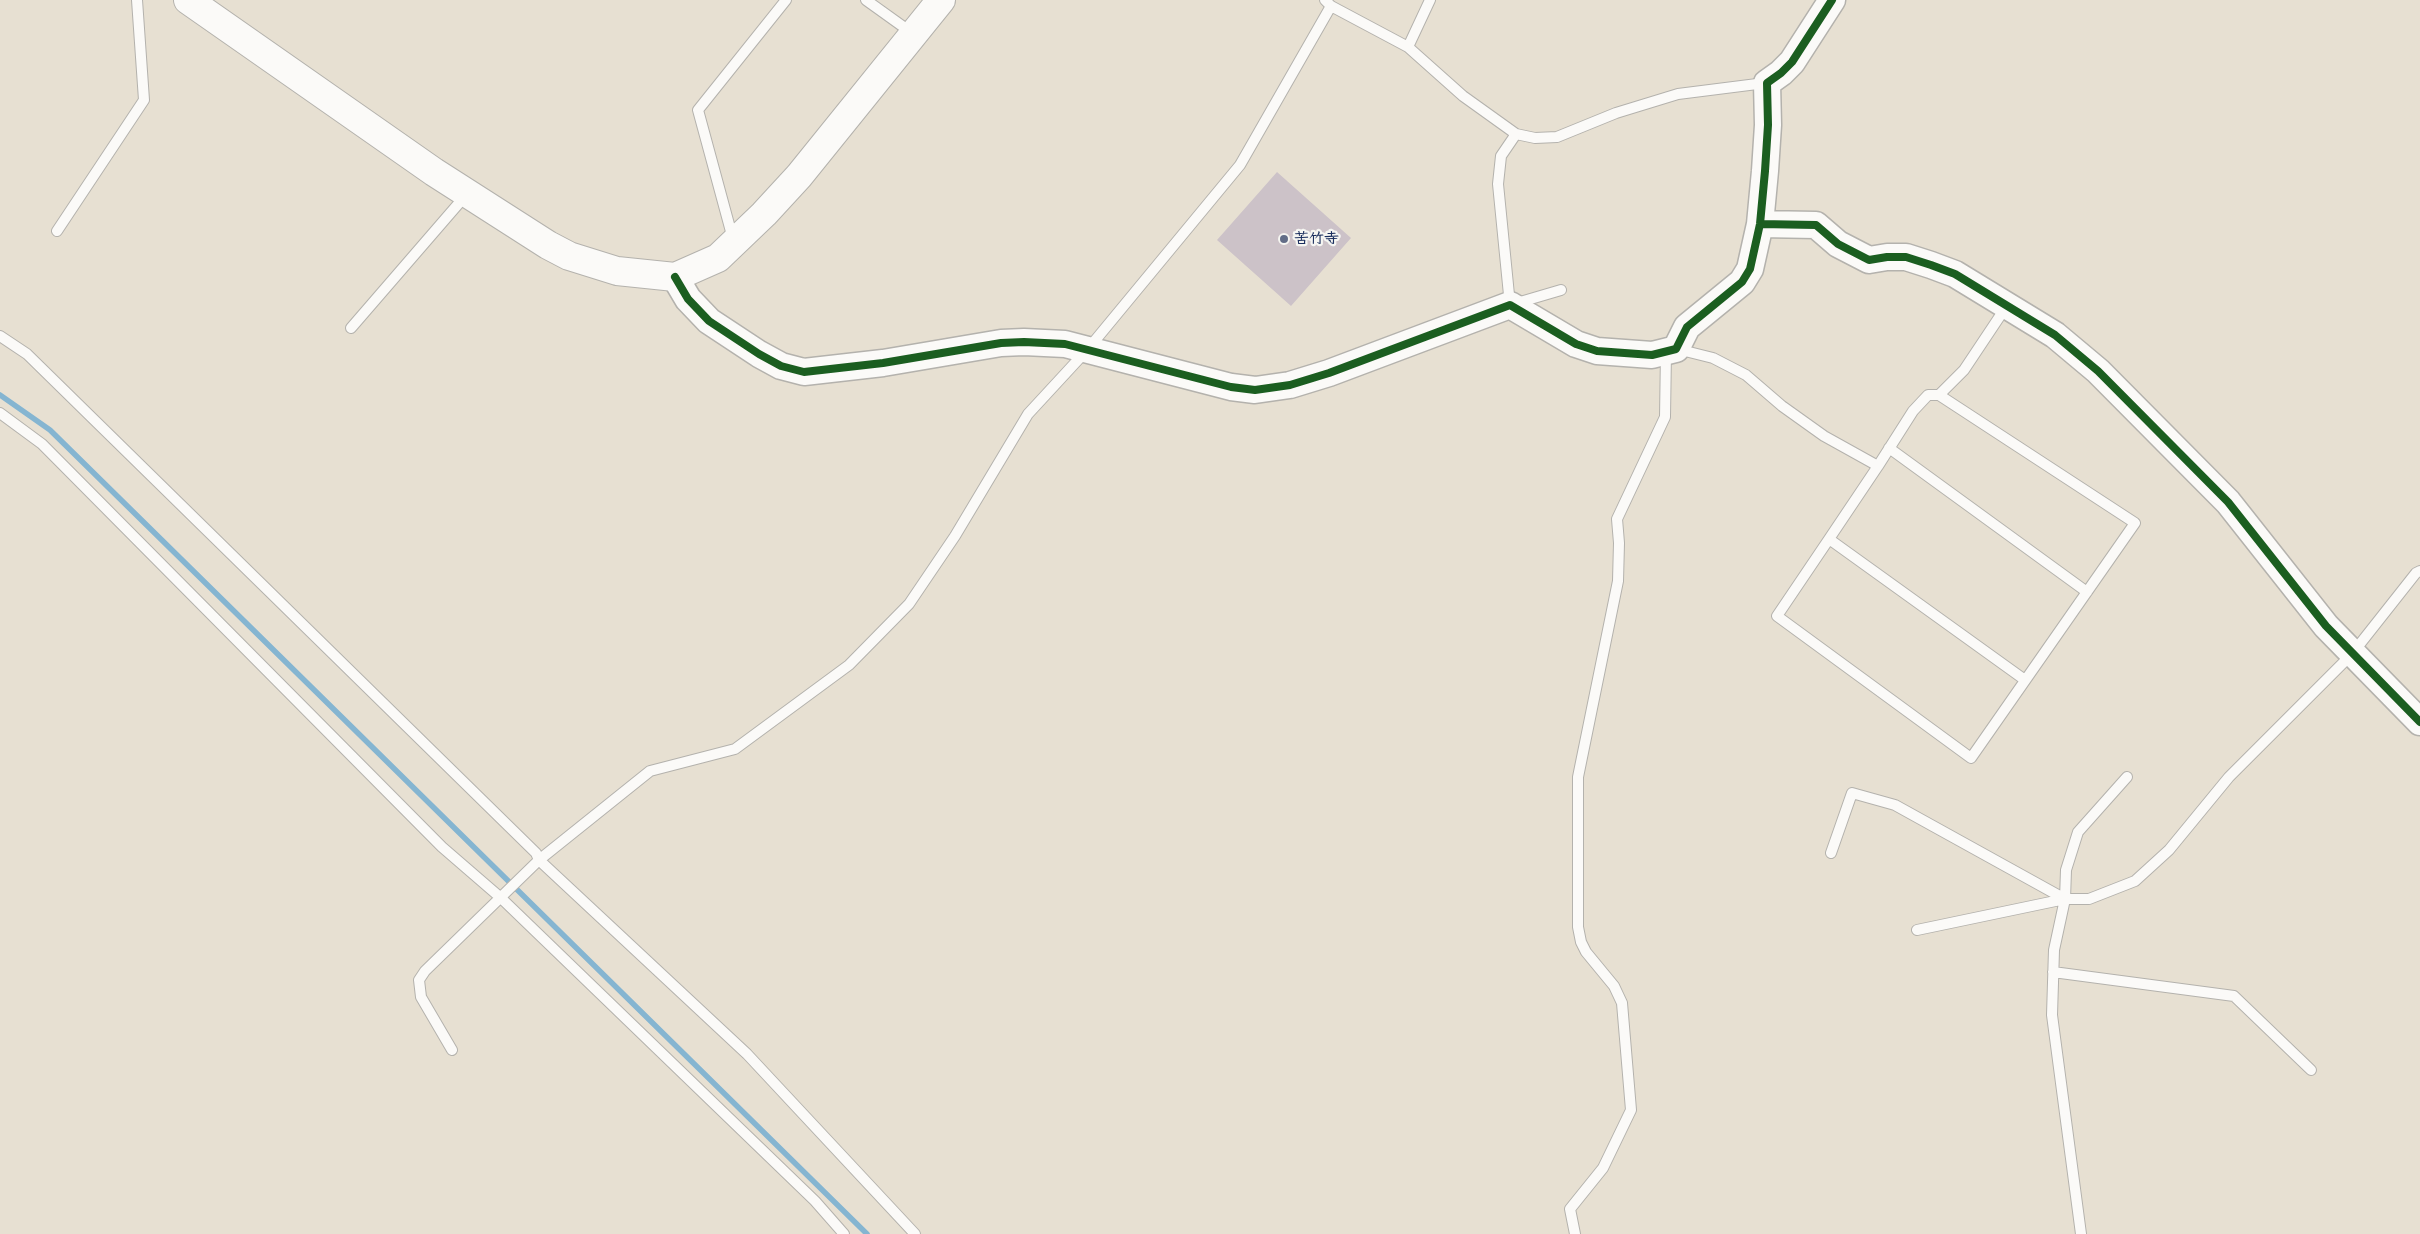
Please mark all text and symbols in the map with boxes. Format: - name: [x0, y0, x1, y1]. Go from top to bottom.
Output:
- place label: 苦竹寺: [1294, 230, 1339, 248]
- marker: 苦竹寺: [1278, 233, 1290, 245]

